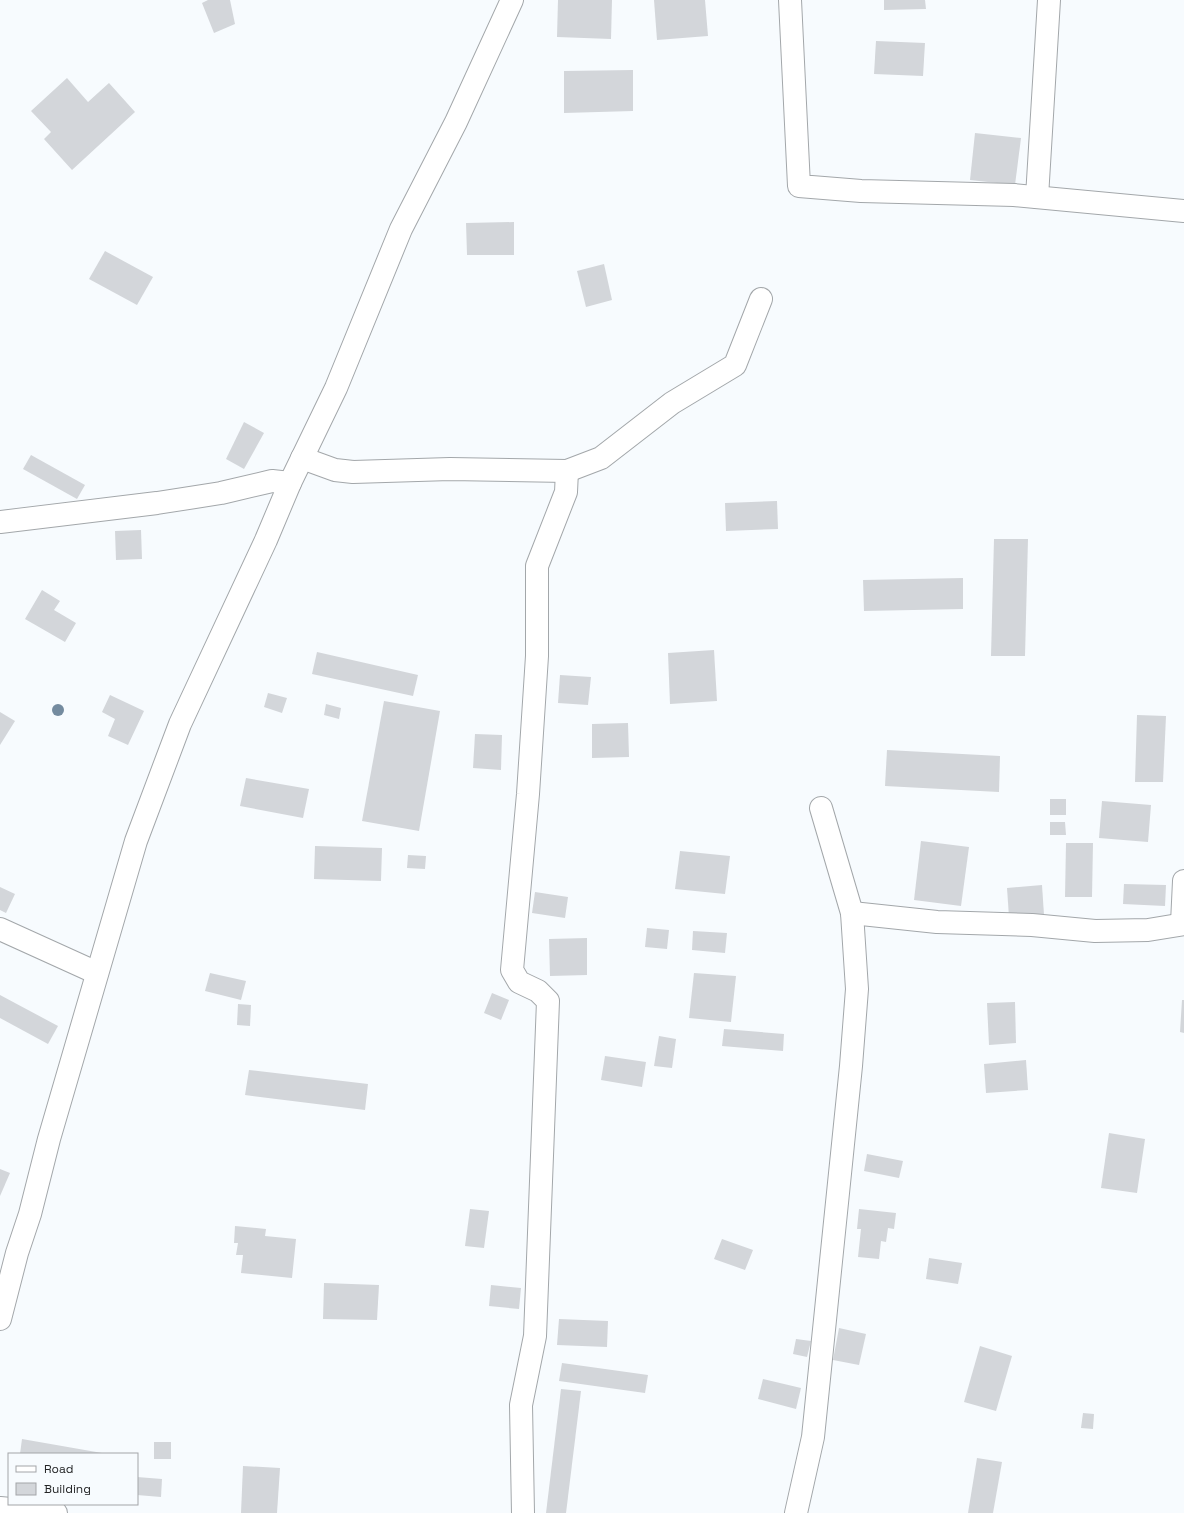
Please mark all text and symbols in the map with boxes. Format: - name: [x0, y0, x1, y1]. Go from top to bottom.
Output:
- legend: [8, 1453, 138, 1505]
- text: Road: [44, 1461, 73, 1477]
- text: Building: [44, 1481, 91, 1497]

